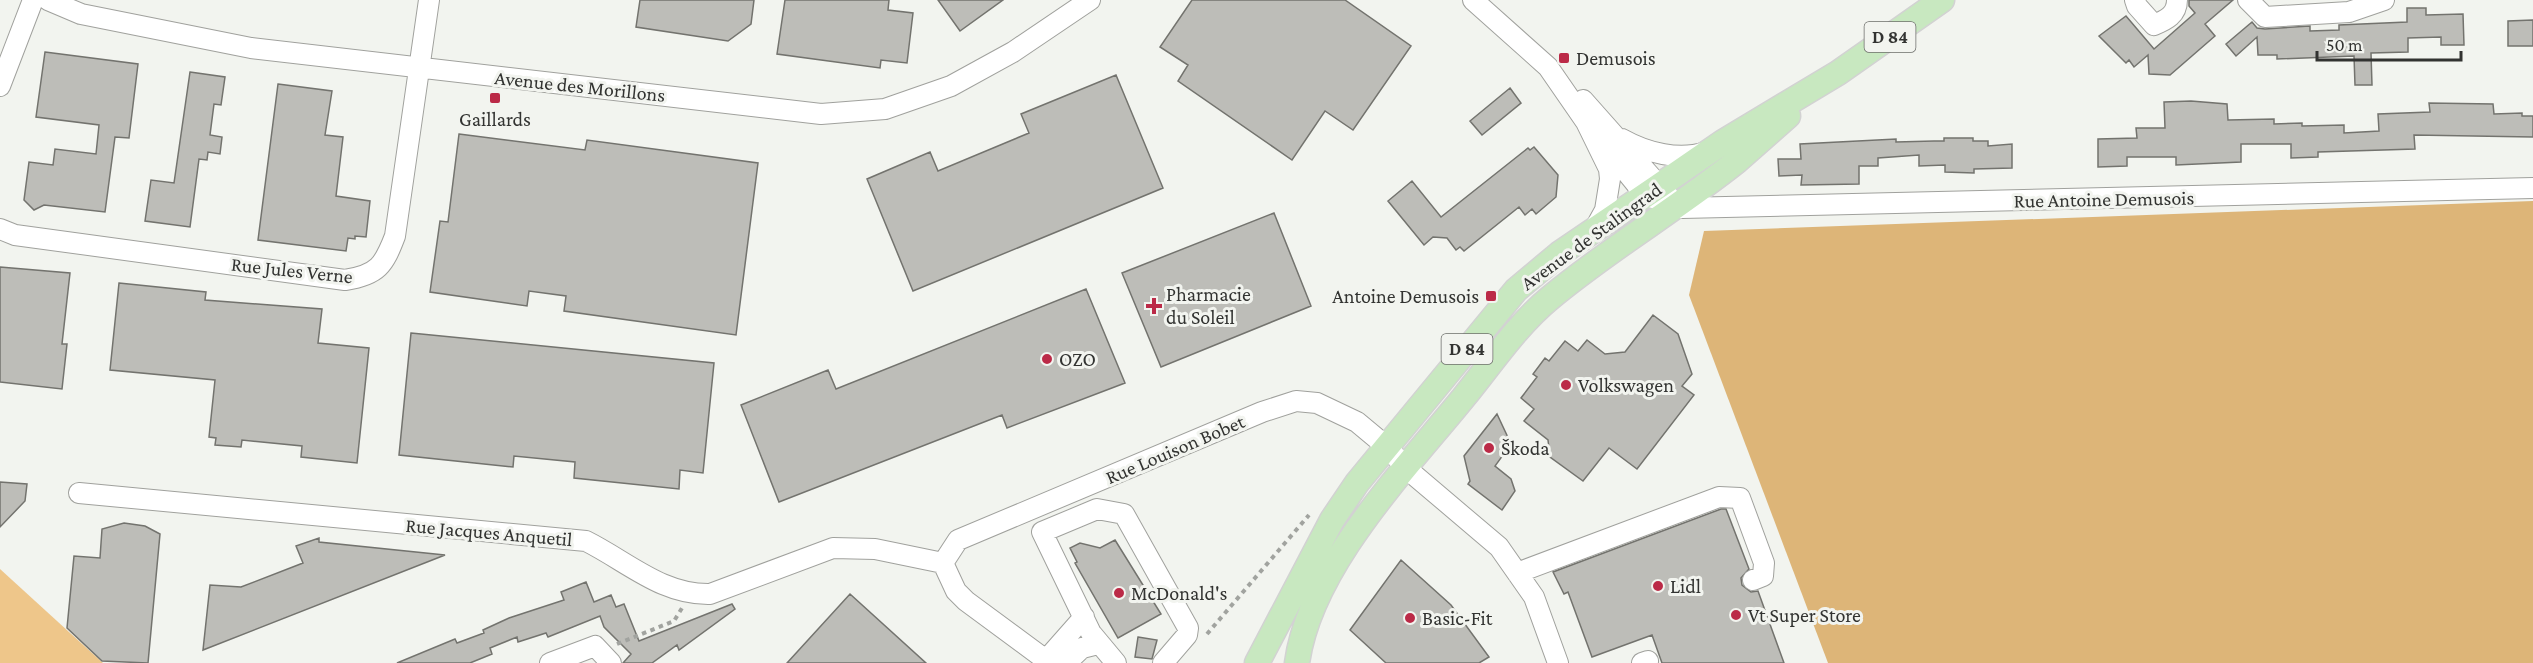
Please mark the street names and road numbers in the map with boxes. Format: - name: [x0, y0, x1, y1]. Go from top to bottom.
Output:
- road number: D 84: [1864, 22, 1916, 52]
- street label: Avenue des Morillons: [494, 66, 667, 106]
- street label: Avenue de Stalingrad: [1516, 177, 1666, 295]
- street label: Rue Antoine Demusois: [2013, 186, 2195, 212]
- street label: Rue Jules Verne: [230, 253, 354, 288]
- road number: D 84: [1442, 334, 1492, 364]
- street label: Rue Louison Bobet: [1102, 410, 1248, 488]
- street label: Rue Jacques Anquetil: [405, 514, 573, 551]

